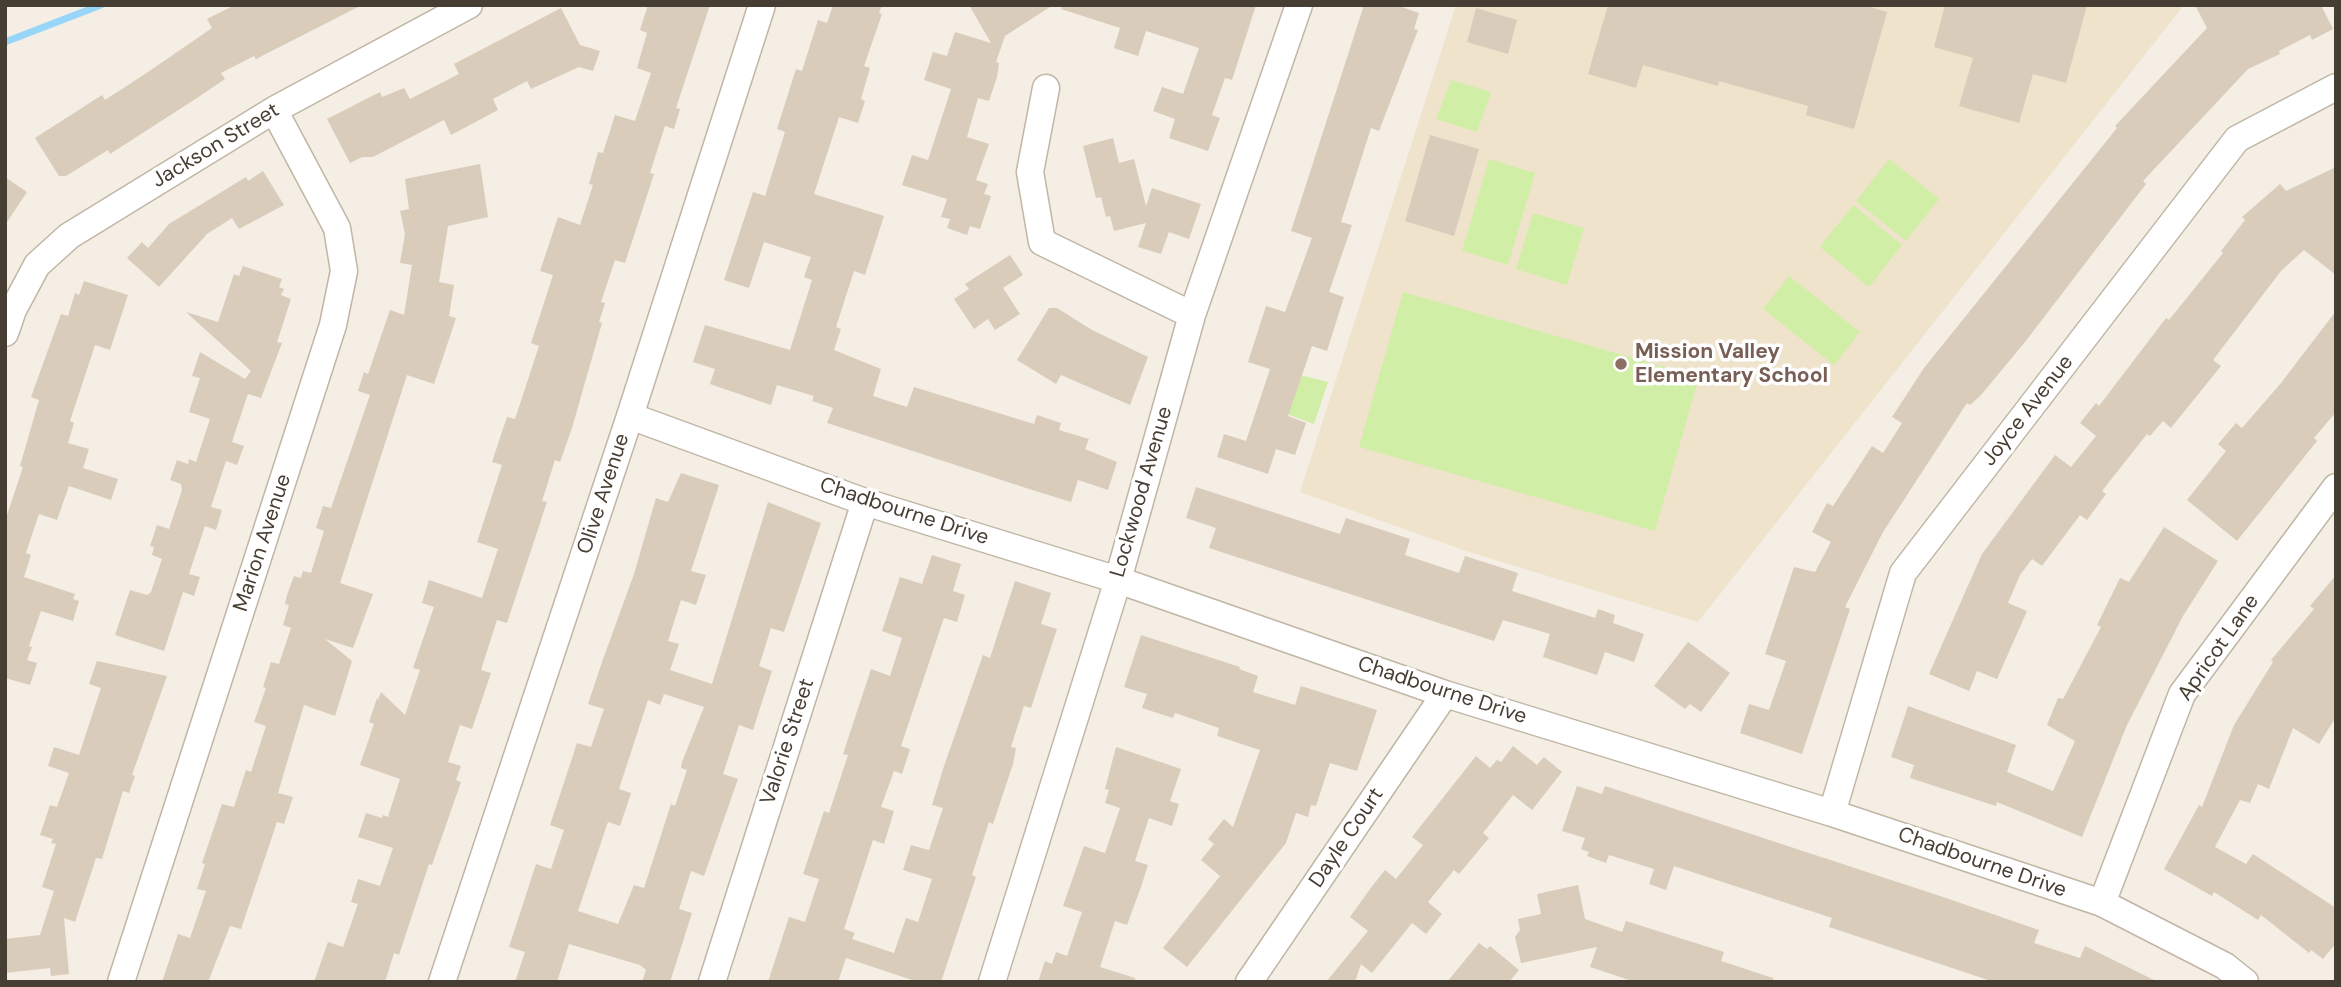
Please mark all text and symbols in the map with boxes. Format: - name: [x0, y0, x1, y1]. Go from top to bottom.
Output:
- street label: Jackson Street: [148, 98, 284, 194]
- place label: Mission Valley Elementary School: [1635, 339, 1828, 389]
- street label: Joyce Avenue: [1977, 351, 2079, 471]
- marker: Mission Valley Elementary School: [1613, 356, 1629, 372]
- street label: Lockwood Avenue: [1106, 404, 1178, 580]
- street label: Olive Avenue: [573, 430, 635, 558]
- street label: Marion Avenue: [229, 471, 297, 615]
- street label: Chadbourne Drive: [816, 473, 992, 551]
- street label: Apricot Lane: [2173, 590, 2265, 706]
- street label: Chadbourne Drive: [1354, 652, 1530, 730]
- street label: Valorie Street: [756, 676, 820, 808]
- street label: Dayle Court: [1304, 783, 1390, 893]
- street label: Chadbourne Drive: [1894, 822, 2070, 904]

